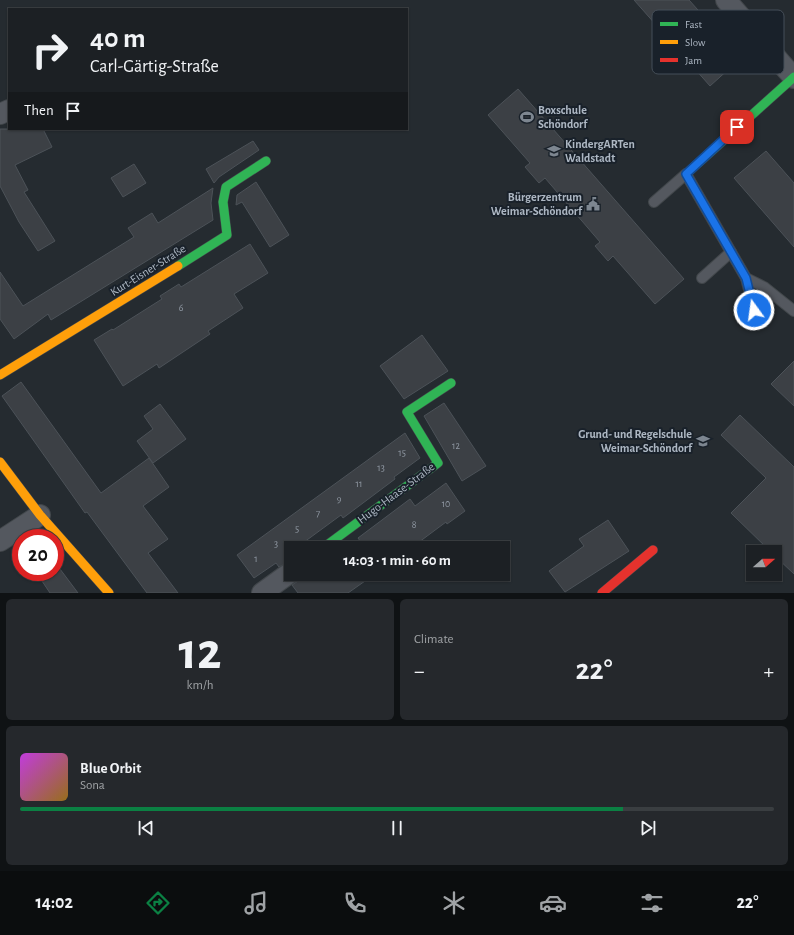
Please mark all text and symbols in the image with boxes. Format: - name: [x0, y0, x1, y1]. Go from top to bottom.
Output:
- legend: [652, 10, 784, 74]
- text: Fast: [685, 19, 703, 30]
- icon: right: [24, 24, 76, 76]
- text: 40 m: [90, 25, 146, 53]
- text: Slow: [685, 37, 706, 48]
- text: Jam: [685, 55, 702, 66]
- text: Carl-Gärtig-Straße: [90, 58, 219, 76]
- icon: arrive: [62, 100, 84, 122]
- text: Then: [24, 103, 54, 118]
- place label: Boxschule Schöndorf: [538, 104, 588, 130]
- sports icon: Boxschule Schöndorf: [519, 109, 535, 125]
- pin: [720, 110, 754, 144]
- icon: arrive: [726, 116, 748, 138]
- place label: KindergARTen Waldstadt: [565, 138, 635, 164]
- school or university icon: KindergARTen Waldstadt: [546, 143, 562, 159]
- place label: Bürgerzentrum Weimar-Schöndorf: [491, 191, 583, 217]
- public building icon: Bürgerzentrum Weimar-Schöndorf: [585, 196, 601, 212]
- street label: Kurt-Eisner-Straße: [108, 242, 188, 298]
- position arrow: [733, 289, 775, 331]
- house number: 6: [179, 303, 184, 313]
- place label: Grund- und Regelschule Weimar-Schöndorf: [578, 428, 693, 454]
- school or university icon: Grund- und Regelschule Weimar-Schöndorf: [695, 433, 711, 449]
- house number: 12: [452, 441, 460, 451]
- house number: 15: [398, 448, 406, 458]
- street label: Hugo-Haase-Straße: [355, 460, 437, 526]
- house number: 13: [377, 463, 385, 473]
- house number: 11: [356, 479, 362, 489]
- house number: 9: [337, 494, 342, 504]
- house number: 10: [442, 499, 450, 509]
- house number: 7: [316, 509, 320, 519]
- house number: 8: [412, 520, 417, 530]
- house number: 5: [295, 524, 299, 534]
- speed limit sign: 20: [12, 529, 64, 581]
- house number: 3: [274, 539, 278, 549]
- north arrow: [746, 545, 782, 581]
- map controls: [746, 545, 782, 581]
- text: 14:03 · 1 min · 60 m: [343, 553, 451, 568]
- house number: 1: [254, 554, 258, 564]
- text: 12: [178, 626, 222, 678]
- text: Climate: [414, 633, 453, 646]
- text: 22°: [575, 655, 613, 685]
- text: −: [414, 660, 425, 682]
- text: +: [763, 660, 774, 682]
- text: km/h: [187, 679, 213, 692]
- text: Blue Orbit: [80, 761, 141, 776]
- text: Sona: [80, 779, 105, 792]
- icon: previous: [135, 817, 157, 839]
- icon: pause: [386, 817, 408, 839]
- icon: next: [637, 817, 659, 839]
- icon: directions: [144, 889, 172, 917]
- icon: music: [242, 889, 270, 917]
- icon: phone: [341, 889, 369, 917]
- icon: climate: [440, 889, 468, 917]
- icon: car: [539, 889, 567, 917]
- icon: filters: [638, 889, 666, 917]
- text: 14:02: [35, 894, 73, 912]
- text: 22°: [736, 894, 759, 912]

